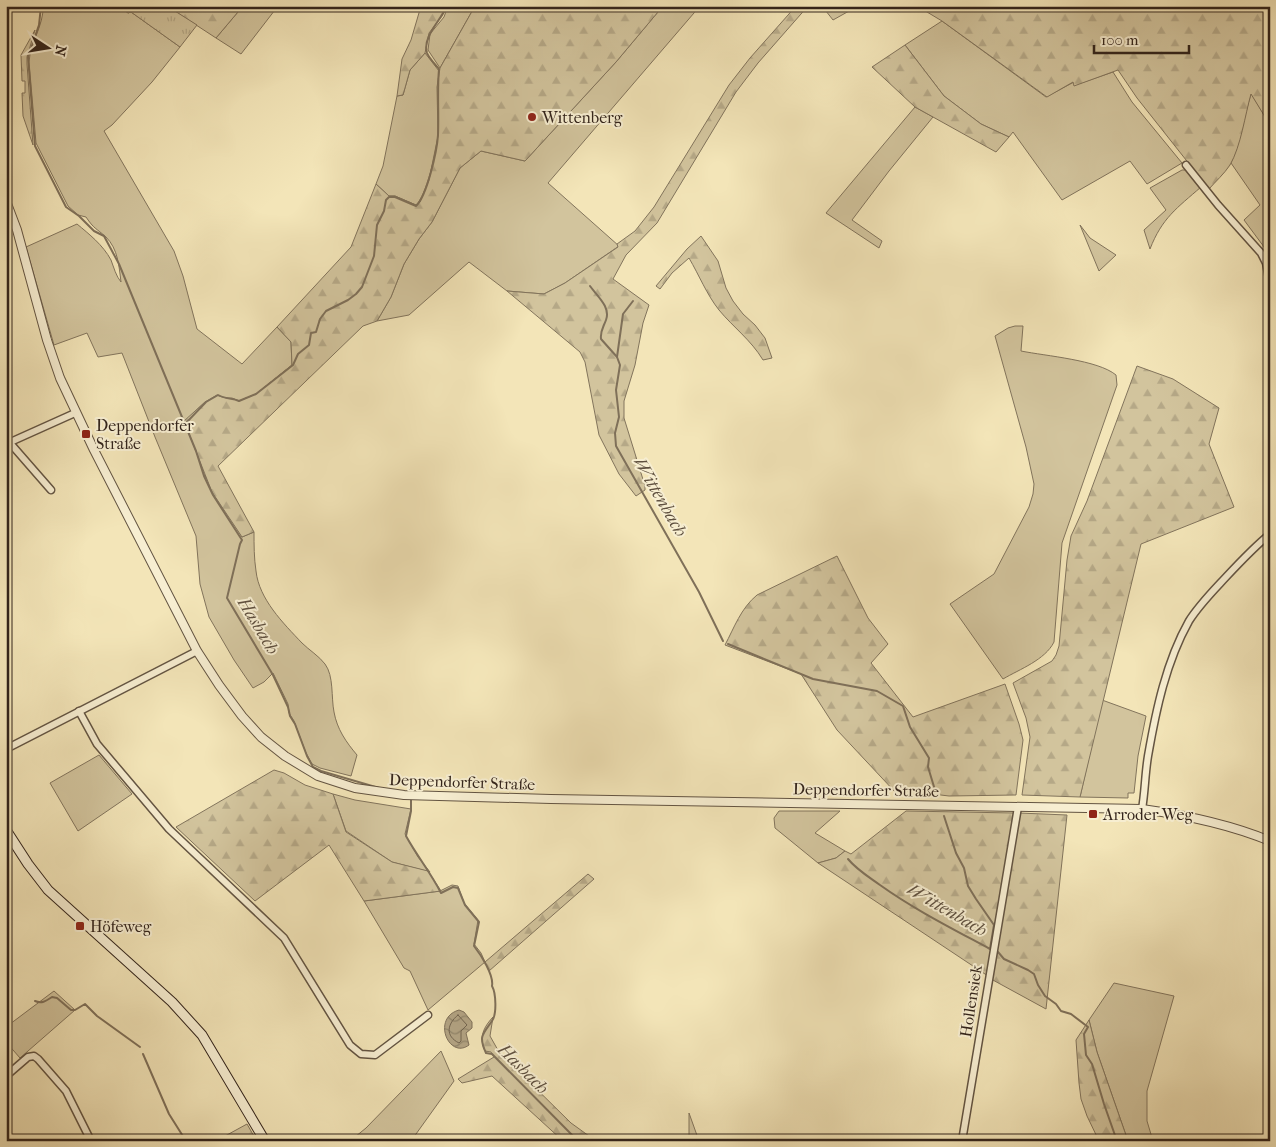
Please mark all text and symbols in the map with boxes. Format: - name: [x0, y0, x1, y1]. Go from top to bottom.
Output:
- north arrow: [22, 22, 72, 72]
- scale bar: [1094, 22, 1188, 54]
- text: 100 m: [1101, 31, 1139, 49]
- text: N: [51, 44, 70, 58]
- place label: Wittenberg: [541, 108, 623, 127]
- marker: Wittenberg: [526, 111, 538, 123]
- place label: Deppendorfer Straße: [96, 416, 194, 453]
- marker: Deppendorfer Straße: [80, 428, 92, 440]
- water label: Wittenbach: [629, 453, 691, 541]
- water label: Hasbach: [232, 593, 283, 658]
- street label: Deppendorfer Straße: [389, 770, 535, 794]
- street label: Deppendorfer Straße: [793, 779, 939, 801]
- place label: Arroder Weg: [1102, 805, 1193, 824]
- marker: Arroder Weg: [1087, 808, 1099, 820]
- water label: Wittenbach: [903, 879, 991, 941]
- place label: Höfeweg: [90, 917, 152, 936]
- marker: Höfeweg: [74, 920, 86, 932]
- street label: Hollensiek: [956, 963, 986, 1039]
- water label: Hasbach: [493, 1039, 553, 1099]

